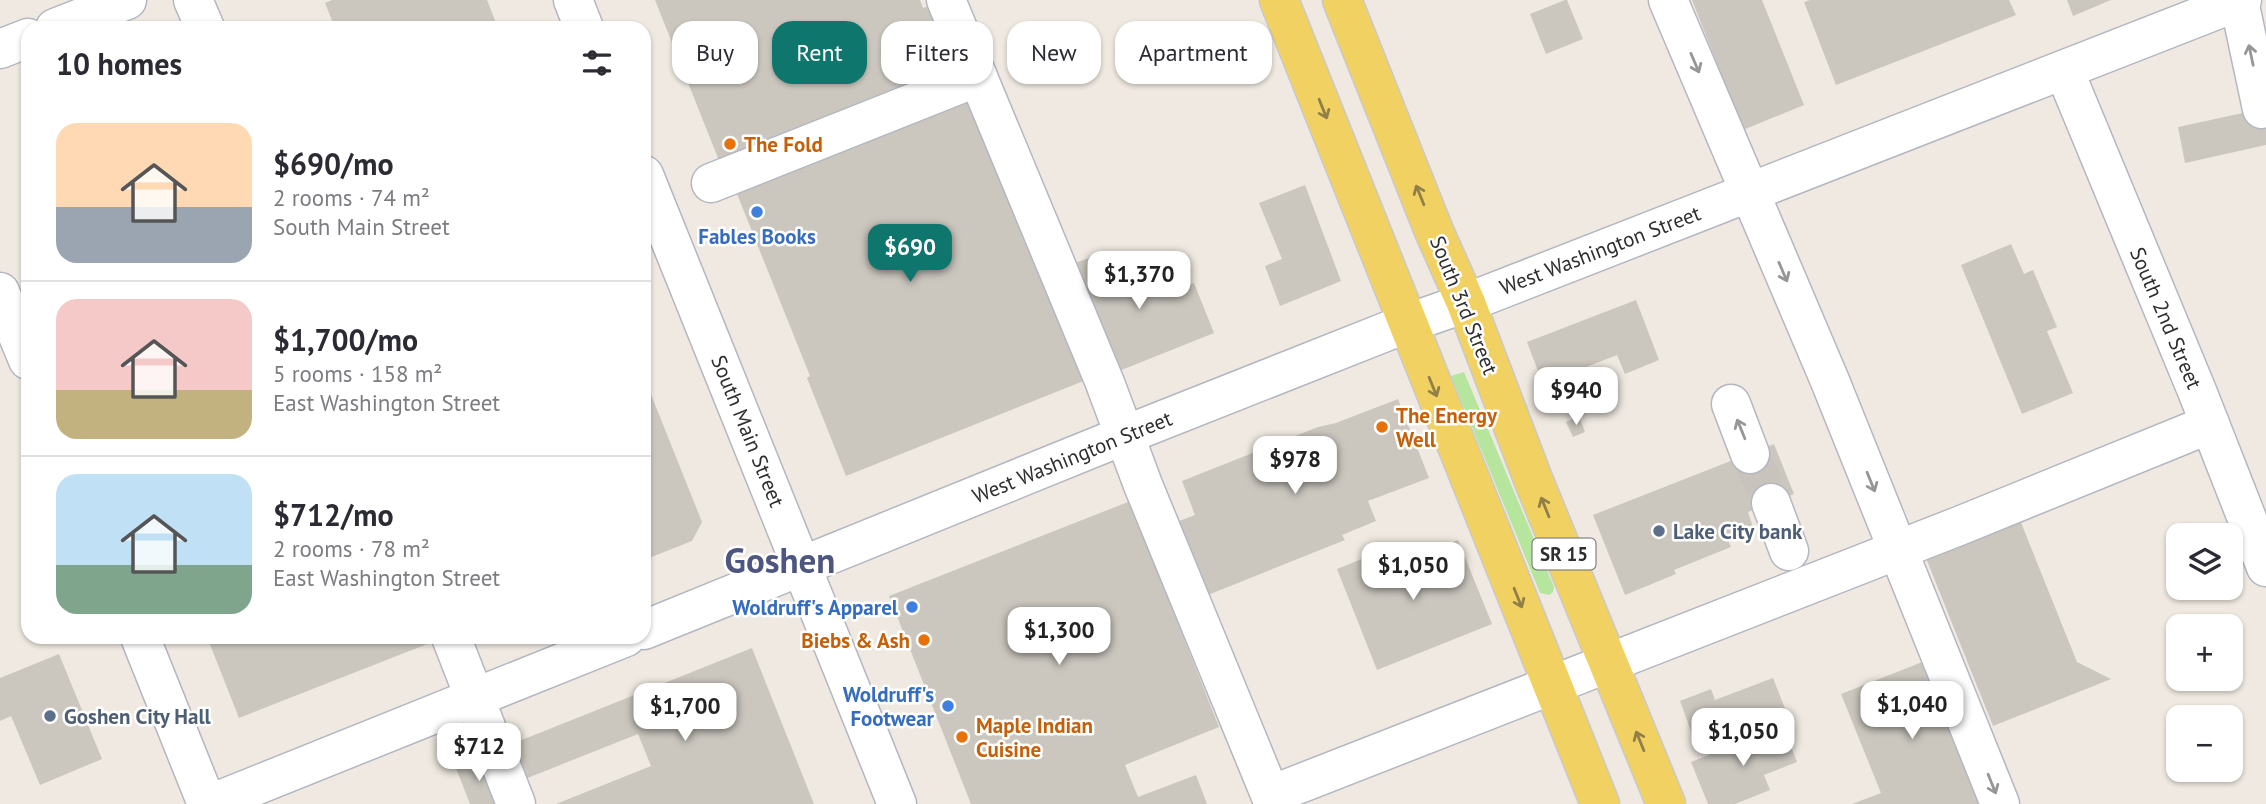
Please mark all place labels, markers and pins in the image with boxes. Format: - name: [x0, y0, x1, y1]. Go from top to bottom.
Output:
- place label: The Fold: [744, 131, 823, 158]
- marker: The Fold: [722, 136, 738, 152]
- marker: Fables Books: [749, 204, 765, 220]
- place label: Fables Books: [698, 223, 816, 250]
- pin: $690: [869, 224, 951, 284]
- pin: $1,370: [1082, 252, 1196, 311]
- pin: $940: [1535, 368, 1617, 427]
- place label: The Energy Well: [1396, 402, 1498, 453]
- marker: The Energy Well: [1374, 419, 1390, 435]
- pin: $978: [1254, 436, 1336, 496]
- place label: Lake City bank: [1673, 518, 1803, 545]
- marker: Lake City bank: [1651, 523, 1667, 539]
- pin: $1,050: [1356, 542, 1470, 602]
- place label: Woldruff's Apparel: [732, 594, 899, 621]
- marker: Woldruff's Apparel: [904, 599, 920, 615]
- pin: $1,300: [1002, 608, 1116, 667]
- place label: Biebs & Ash: [801, 627, 910, 654]
- marker: Biebs & Ash: [916, 632, 932, 648]
- place label: Woldruff's Footwear: [843, 681, 935, 732]
- pin: $1,040: [1855, 682, 1969, 741]
- pin: $1,700: [628, 684, 742, 743]
- marker: Woldruff's Footwear: [940, 698, 956, 714]
- place label: Goshen City Hall: [64, 703, 212, 730]
- marker: Goshen City Hall: [42, 708, 58, 724]
- pin: $1,050: [1686, 708, 1800, 768]
- place label: Maple Indian Cuisine: [976, 712, 1093, 763]
- pin: $712: [438, 724, 520, 783]
- marker: Maple Indian Cuisine: [954, 729, 970, 745]

